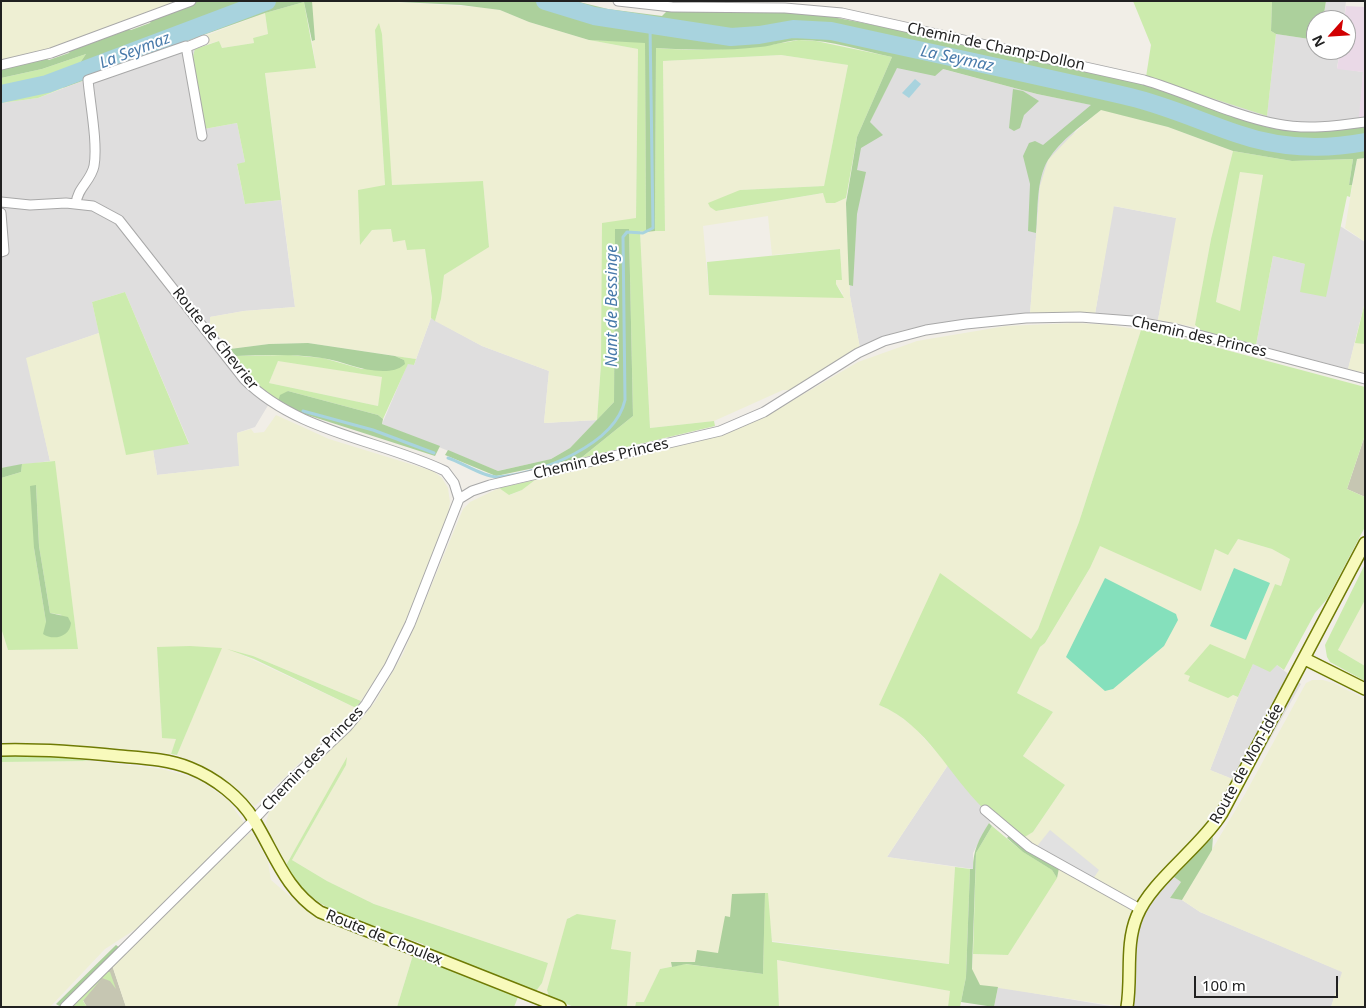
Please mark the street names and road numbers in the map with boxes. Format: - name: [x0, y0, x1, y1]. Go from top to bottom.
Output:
- street label: Chemin de Champ-Dollon: [906, 19, 1086, 75]
- street label: Route de Chevrier: [168, 284, 262, 394]
- street label: Chemin des Princes: [1130, 313, 1268, 361]
- street label: Chemin des Princes: [532, 435, 670, 483]
- street label: Route de Mon-Idée: [1206, 701, 1288, 827]
- street label: Chemin des Princes: [258, 703, 368, 815]
- street label: Route de Choulex: [323, 906, 445, 970]

